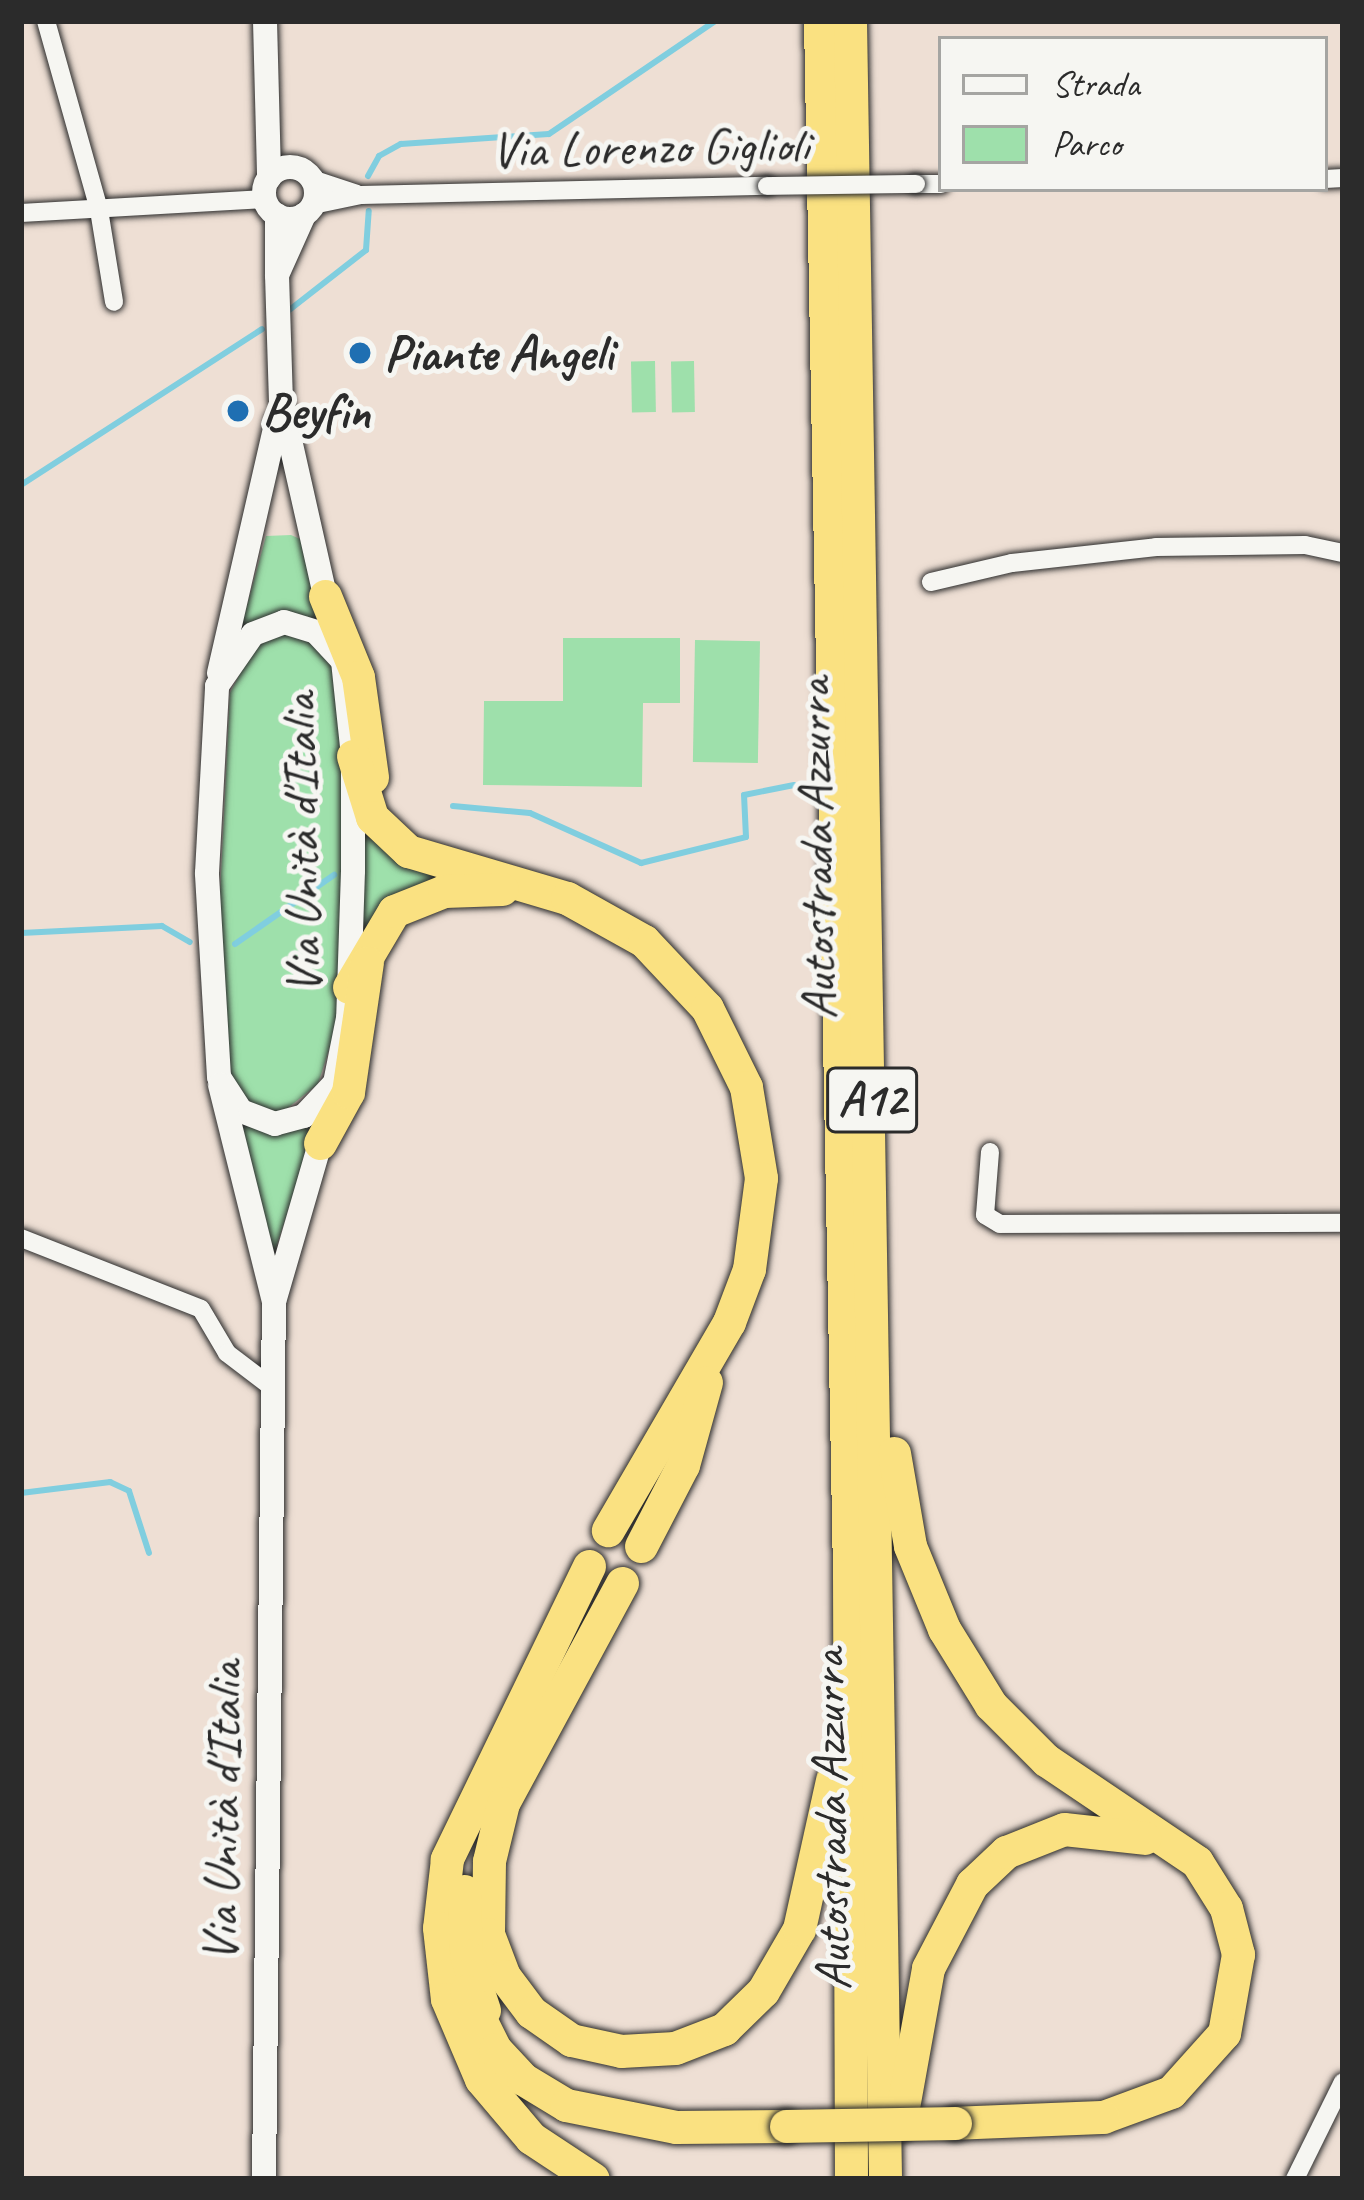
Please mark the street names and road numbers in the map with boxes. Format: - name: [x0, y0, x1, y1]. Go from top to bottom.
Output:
- street label: Via Lorenzo Giglioli: [490, 114, 810, 180]
- street label: Autostrada Azzurra: [782, 678, 850, 1020]
- street label: Via Unità d'Italia: [268, 693, 334, 995]
- road number: A12: [824, 1058, 920, 1142]
- street label: Autostrada Azzurra: [796, 1649, 864, 1991]
- street label: Via Unità d'Italia: [189, 1661, 255, 1963]

